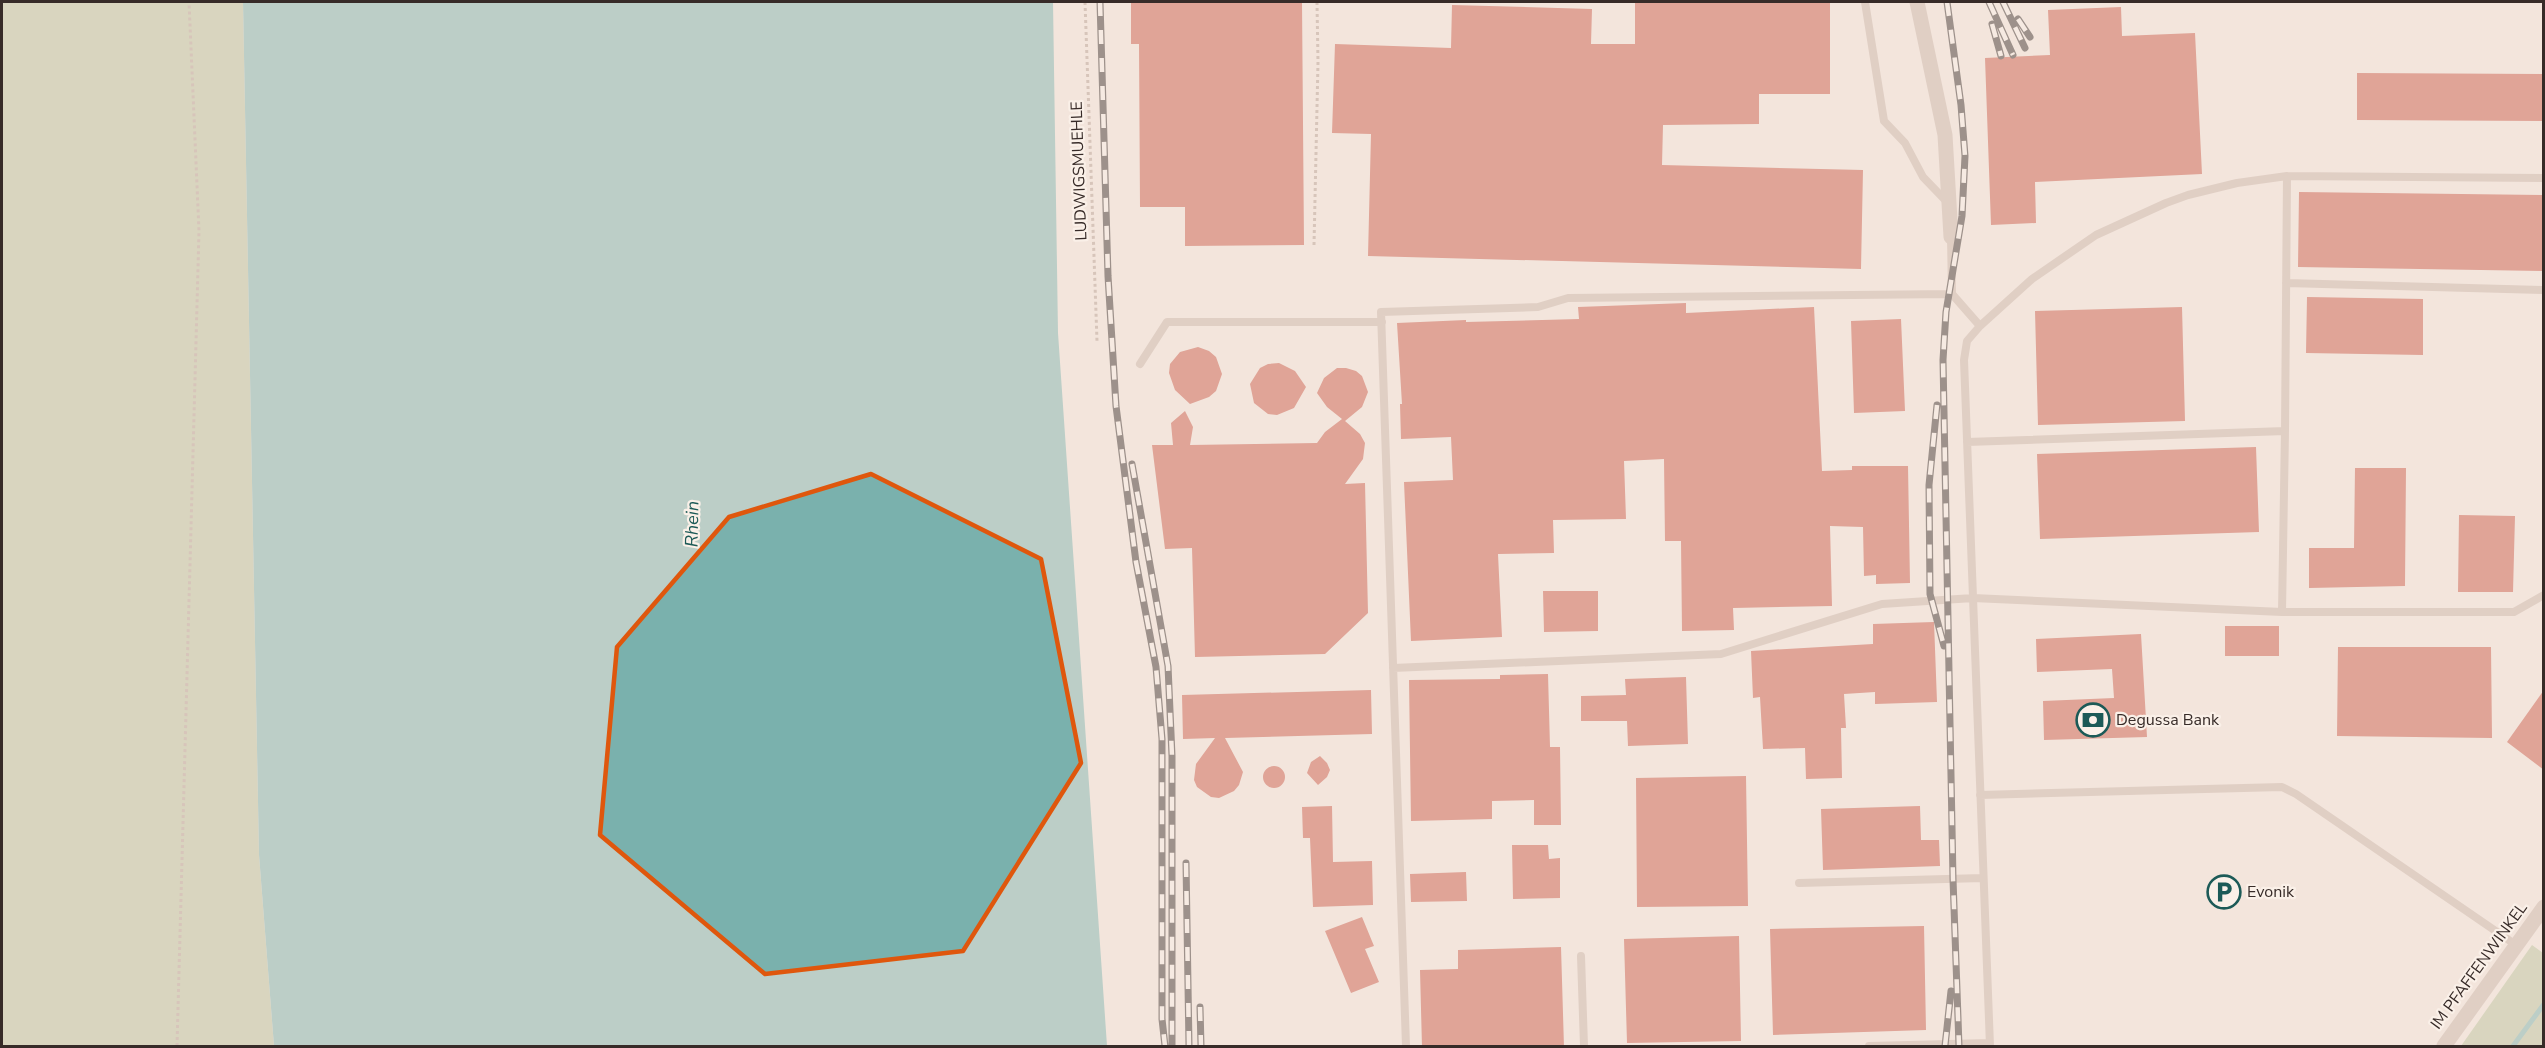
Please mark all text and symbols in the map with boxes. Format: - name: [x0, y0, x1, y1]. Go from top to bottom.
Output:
- street label: LUDWIGSMUEHLE: [1066, 101, 1092, 241]
- water label: Rhein: [680, 501, 704, 547]
- bank icon: Degussa Bank: [2075, 702, 2111, 738]
- place label: Degussa Bank: [2116, 709, 2220, 731]
- parking icon: Evonik: [2206, 874, 2242, 910]
- place label: Evonik: [2247, 881, 2295, 903]
- street label: IM PFAFFENWINKEL: [2425, 898, 2533, 1034]

